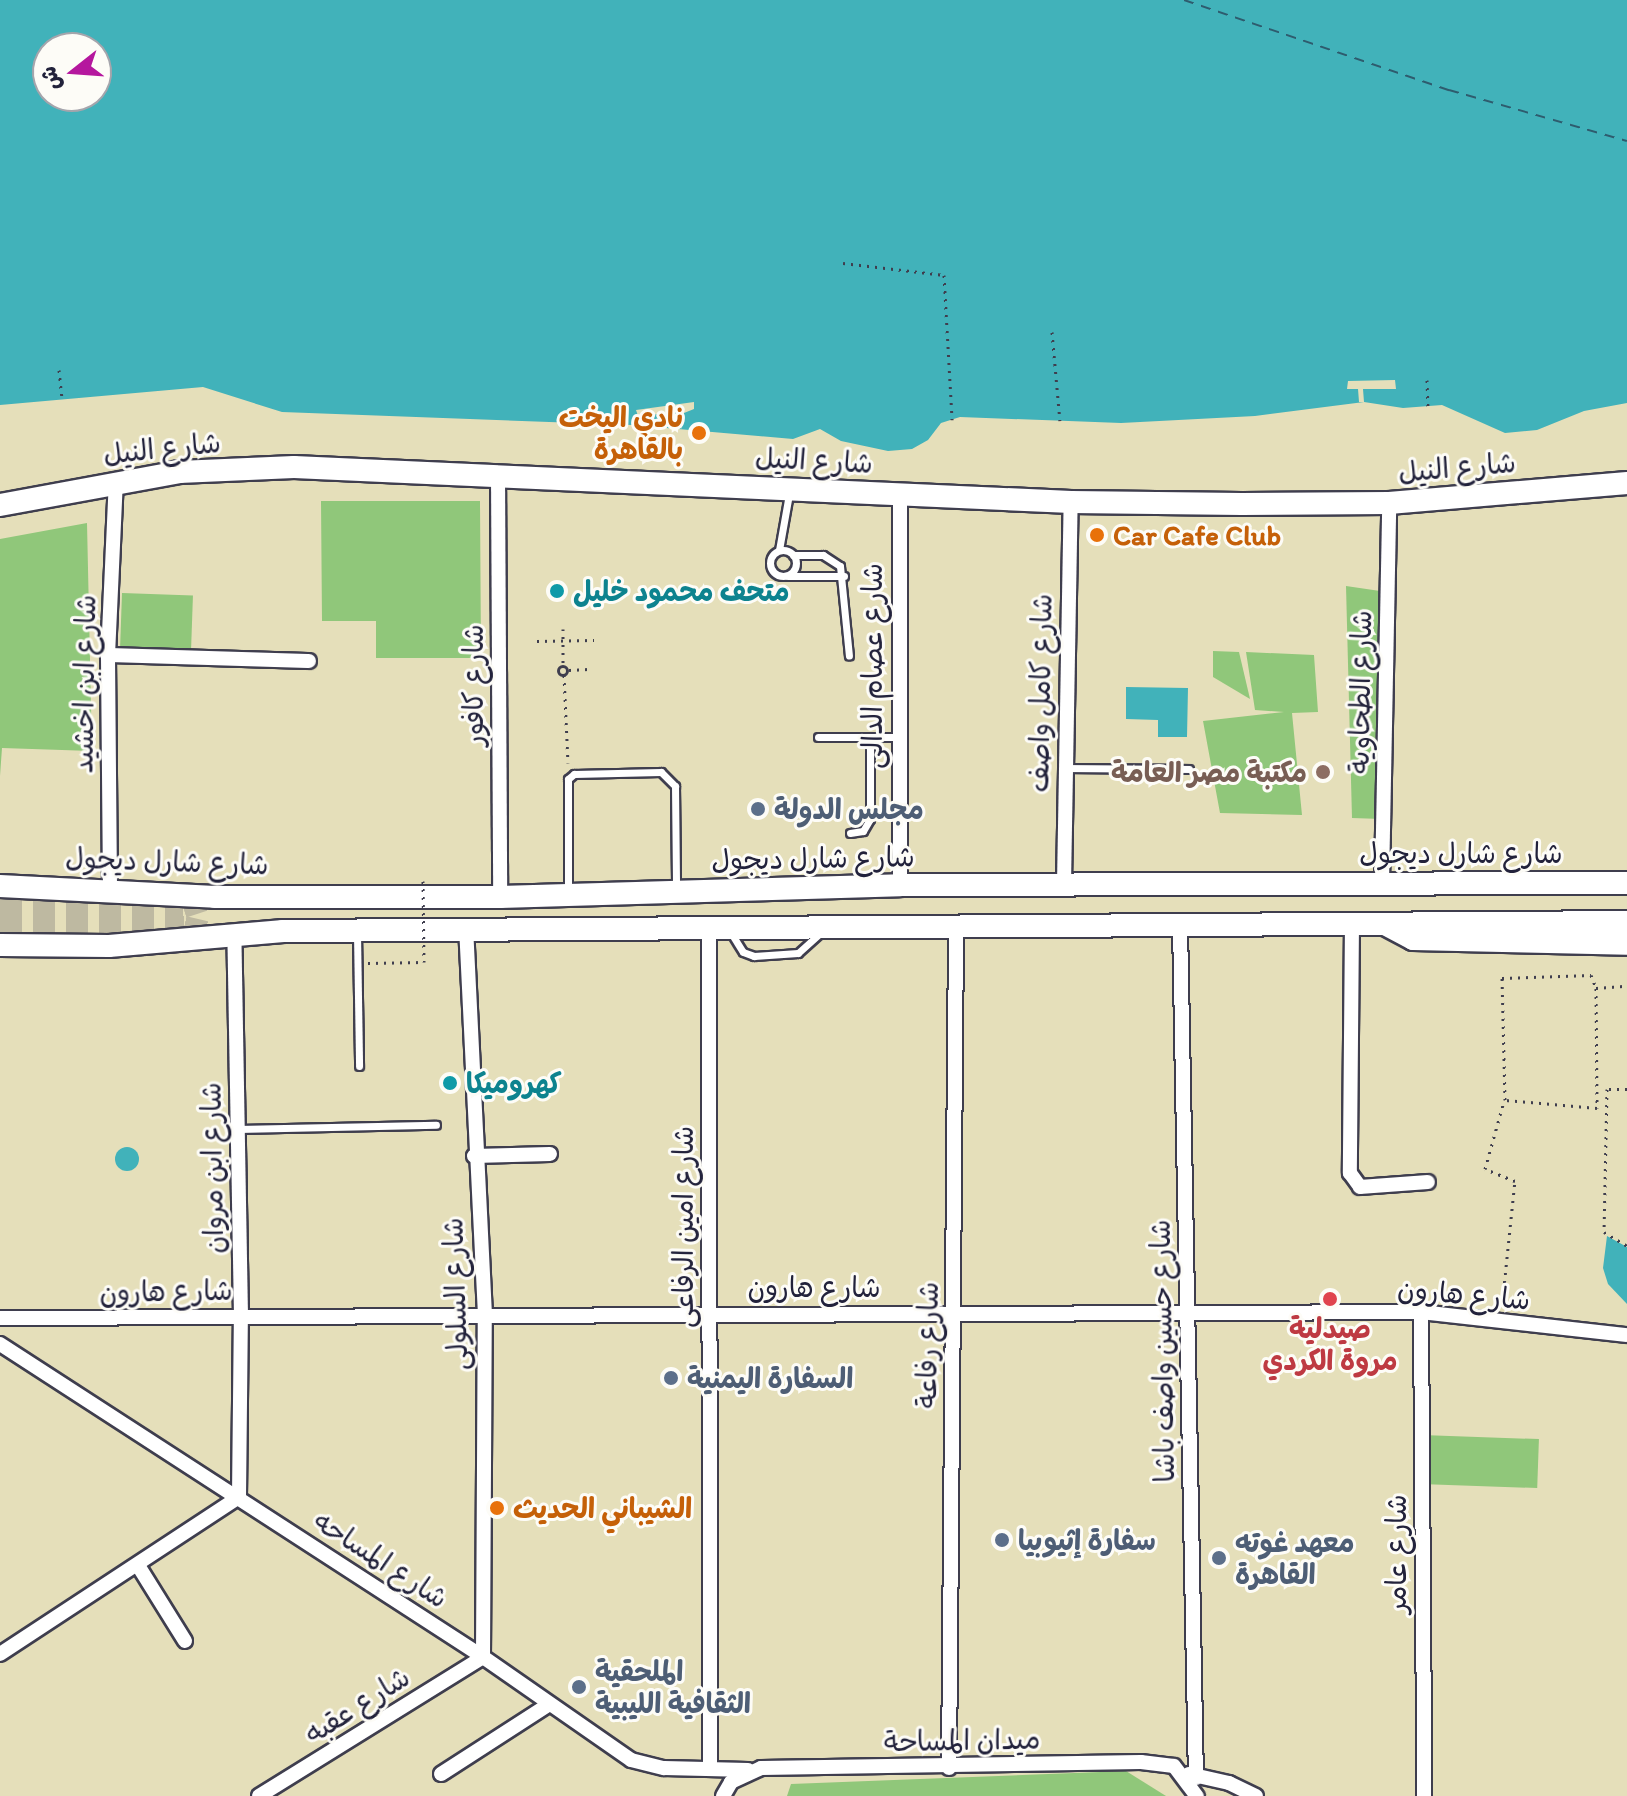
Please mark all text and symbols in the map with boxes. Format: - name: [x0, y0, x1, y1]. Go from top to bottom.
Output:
- north arrow: [32, 32, 112, 112]
- text: ش: [34, 63, 67, 94]
- place label: نادي اليخت بالقاهرة: [559, 400, 683, 466]
- marker: نادي اليخت بالقاهرة: [690, 424, 708, 442]
- street label: شارع النيل: [102, 425, 222, 471]
- street label: شارع النيل: [754, 440, 874, 480]
- street label: شارع النيل: [1397, 445, 1517, 489]
- place label: Car Cafe Club: [1113, 518, 1282, 552]
- marker: Car Cafe Club: [1088, 526, 1106, 544]
- street label: شارع عصام الدالى: [855, 563, 889, 769]
- place label: متحف محمود خليل: [573, 574, 790, 608]
- marker: متحف محمود خليل: [548, 582, 566, 600]
- street label: شارع كامل واصف: [1021, 593, 1059, 793]
- street label: شارع ابن اخشيد: [66, 594, 102, 774]
- street label: شارع الطحاوية: [1342, 610, 1378, 774]
- street label: شارع كافور: [456, 624, 490, 746]
- place label: مكتبة مصر العامة: [1111, 755, 1307, 789]
- marker: مكتبة مصر العامة: [1314, 763, 1332, 781]
- place label: مجلس الدولة: [774, 792, 924, 826]
- marker: مجلس الدولة: [749, 800, 767, 818]
- street label: شارع شارل ديجول: [1359, 836, 1563, 870]
- street label: شارع شارل ديجول: [711, 839, 915, 877]
- street label: شارع شارل ديجول: [65, 841, 269, 881]
- place label: كهروميكا: [466, 1066, 562, 1100]
- marker: كهروميكا: [441, 1074, 459, 1092]
- street label: شارع ابن مروان: [194, 1082, 230, 1254]
- street label: شارع امين الرفاعى: [666, 1126, 700, 1328]
- street label: شارع السلولى: [436, 1217, 474, 1371]
- street label: شارع حسين واصف باشا: [1143, 1219, 1181, 1483]
- street label: شارع هارون: [747, 1270, 881, 1304]
- street label: شارع هارون: [1396, 1271, 1532, 1317]
- street label: شارع هارون: [99, 1273, 233, 1309]
- street label: شارع رفاعة: [909, 1281, 945, 1409]
- marker: صيدلية مروة الكردي: [1321, 1290, 1339, 1308]
- place label: صيدلية مروة الكردي: [1263, 1311, 1397, 1377]
- place label: السفارة اليمنية: [687, 1361, 853, 1395]
- marker: السفارة اليمنية: [662, 1369, 680, 1387]
- place label: الشيباني الحديث: [513, 1491, 692, 1525]
- street label: شارع عامر: [1379, 1494, 1413, 1614]
- marker: الشيباني الحديث: [488, 1499, 506, 1517]
- street label: شارع المساحه: [308, 1503, 454, 1615]
- place label: سفارة إثيوبيا: [1018, 1523, 1156, 1557]
- place label: معهد غوته القاهرة: [1235, 1525, 1355, 1591]
- marker: سفارة إثيوبيا: [993, 1531, 1011, 1549]
- marker: معهد غوته القاهرة: [1210, 1549, 1228, 1567]
- place label: الملحقية الثقافية الليبية: [595, 1654, 751, 1720]
- street label: شارع عقبه: [298, 1660, 416, 1750]
- marker: الملحقية الثقافية الليبية: [570, 1678, 588, 1696]
- street label: ميدان المساحة: [884, 1722, 1040, 1758]

